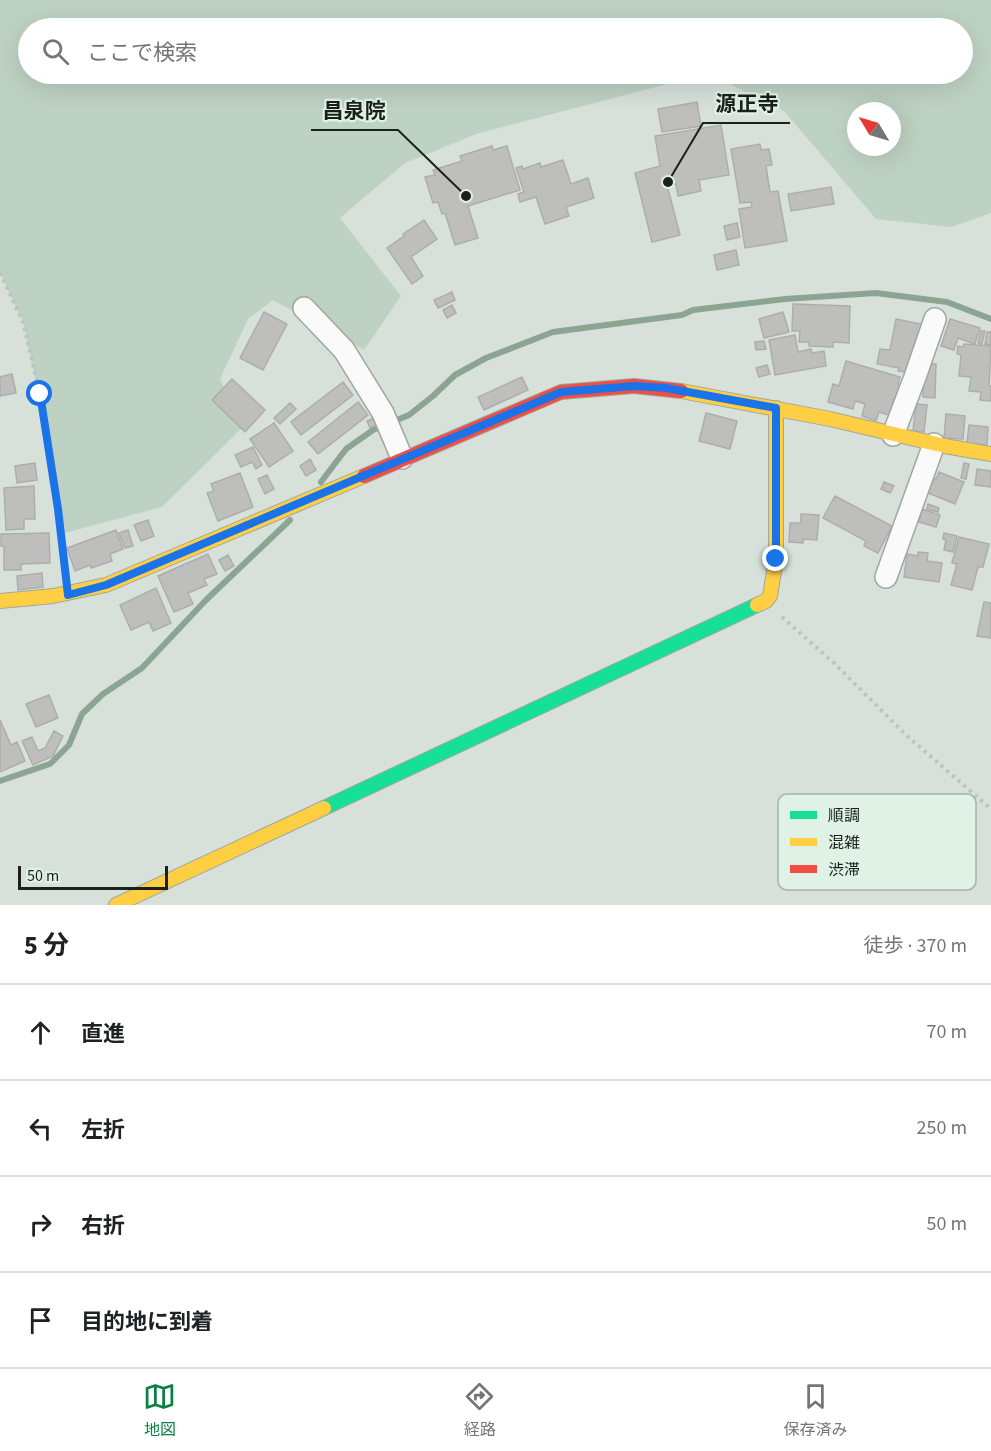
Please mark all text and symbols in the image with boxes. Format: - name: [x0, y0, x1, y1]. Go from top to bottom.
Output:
- search box: [18, 18, 973, 84]
- icon: search: [39, 35, 72, 68]
- text: ここで検索: [87, 37, 197, 69]
- callout: 源正寺: [703, 84, 790, 123]
- text: 源正寺: [716, 89, 779, 119]
- callout: 昌泉院: [311, 91, 398, 130]
- text: 昌泉院: [323, 96, 386, 126]
- north arrow: [847, 102, 901, 156]
- route start: [26, 380, 52, 406]
- route end: [762, 545, 788, 571]
- legend: [778, 794, 976, 890]
- text: 順調: [828, 805, 860, 827]
- text: 混雑: [828, 832, 860, 854]
- text: 渋滞: [828, 859, 860, 881]
- scale bar: [18, 863, 168, 890]
- text: 50 m: [27, 865, 59, 887]
- text: 5 分: [24, 927, 69, 964]
- text: 徒歩 · 370 m: [864, 932, 967, 960]
- icon: ahead: [24, 1016, 57, 1049]
- text: 直進: [81, 1018, 125, 1050]
- text: 70 m: [927, 1018, 967, 1046]
- icon: left: [24, 1112, 57, 1145]
- text: 左折: [81, 1114, 125, 1146]
- text: 250 m: [917, 1114, 967, 1142]
- icon: right: [24, 1208, 57, 1241]
- text: 右折: [81, 1210, 125, 1242]
- text: 50 m: [927, 1210, 967, 1238]
- icon: arrive: [24, 1304, 57, 1337]
- text: 目的地に到着: [81, 1306, 213, 1338]
- tab: 地図: [143, 1380, 176, 1441]
- tab: 経路: [463, 1380, 496, 1441]
- tab: 保存済み: [783, 1380, 847, 1441]

